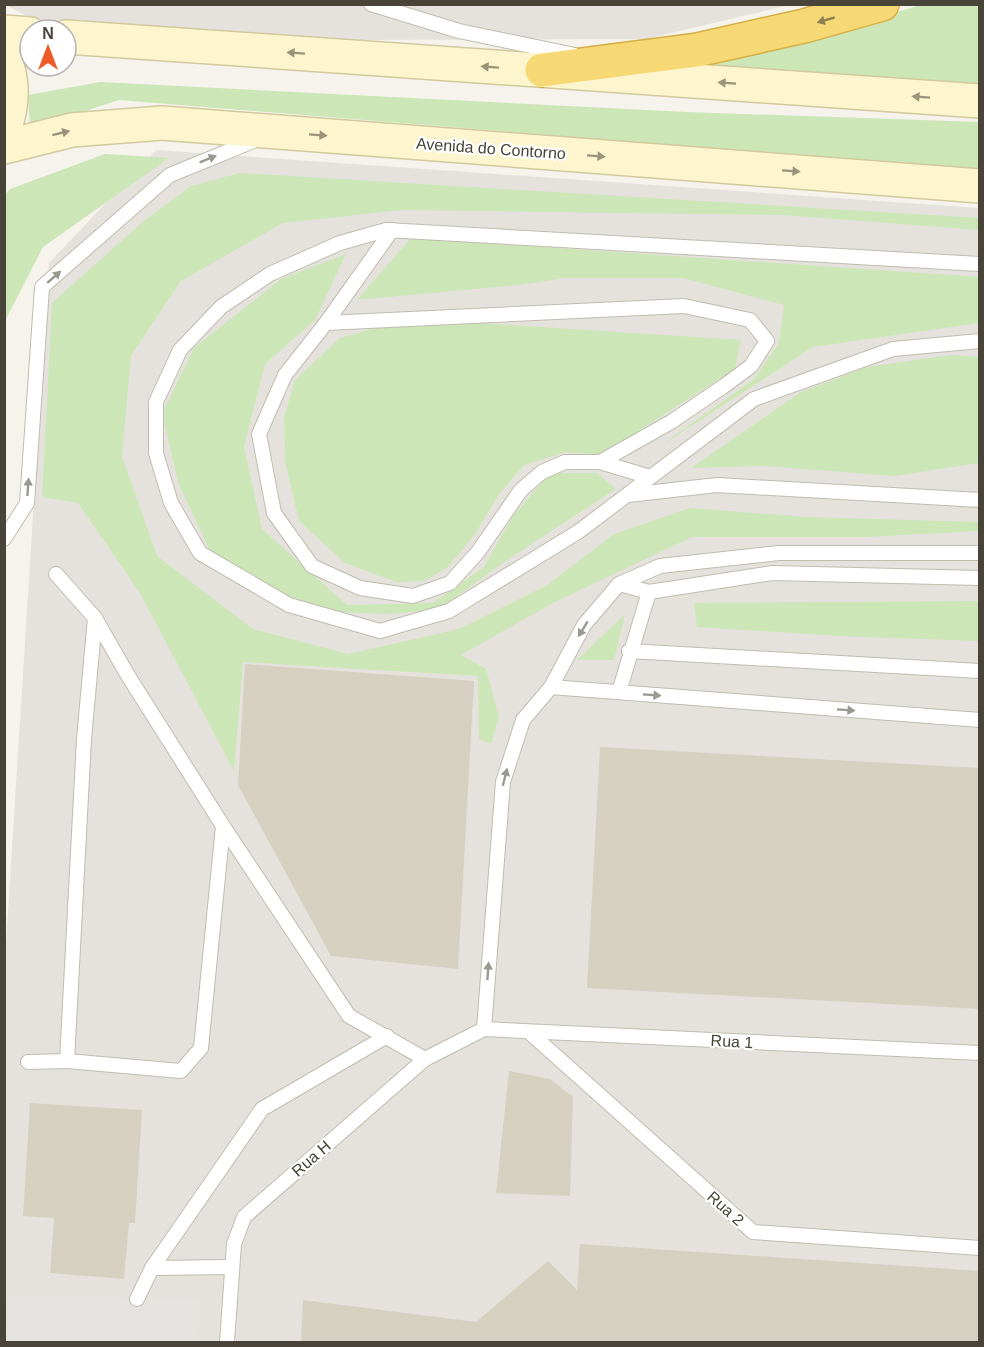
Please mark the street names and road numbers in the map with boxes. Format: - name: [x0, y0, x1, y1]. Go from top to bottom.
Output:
- street label: Avenida do Contorno: [416, 135, 566, 162]
- street label: Rua 1: [710, 1032, 754, 1051]
- street label: Rua H: [289, 1137, 334, 1180]
- street label: Rua 2: [704, 1188, 747, 1229]

